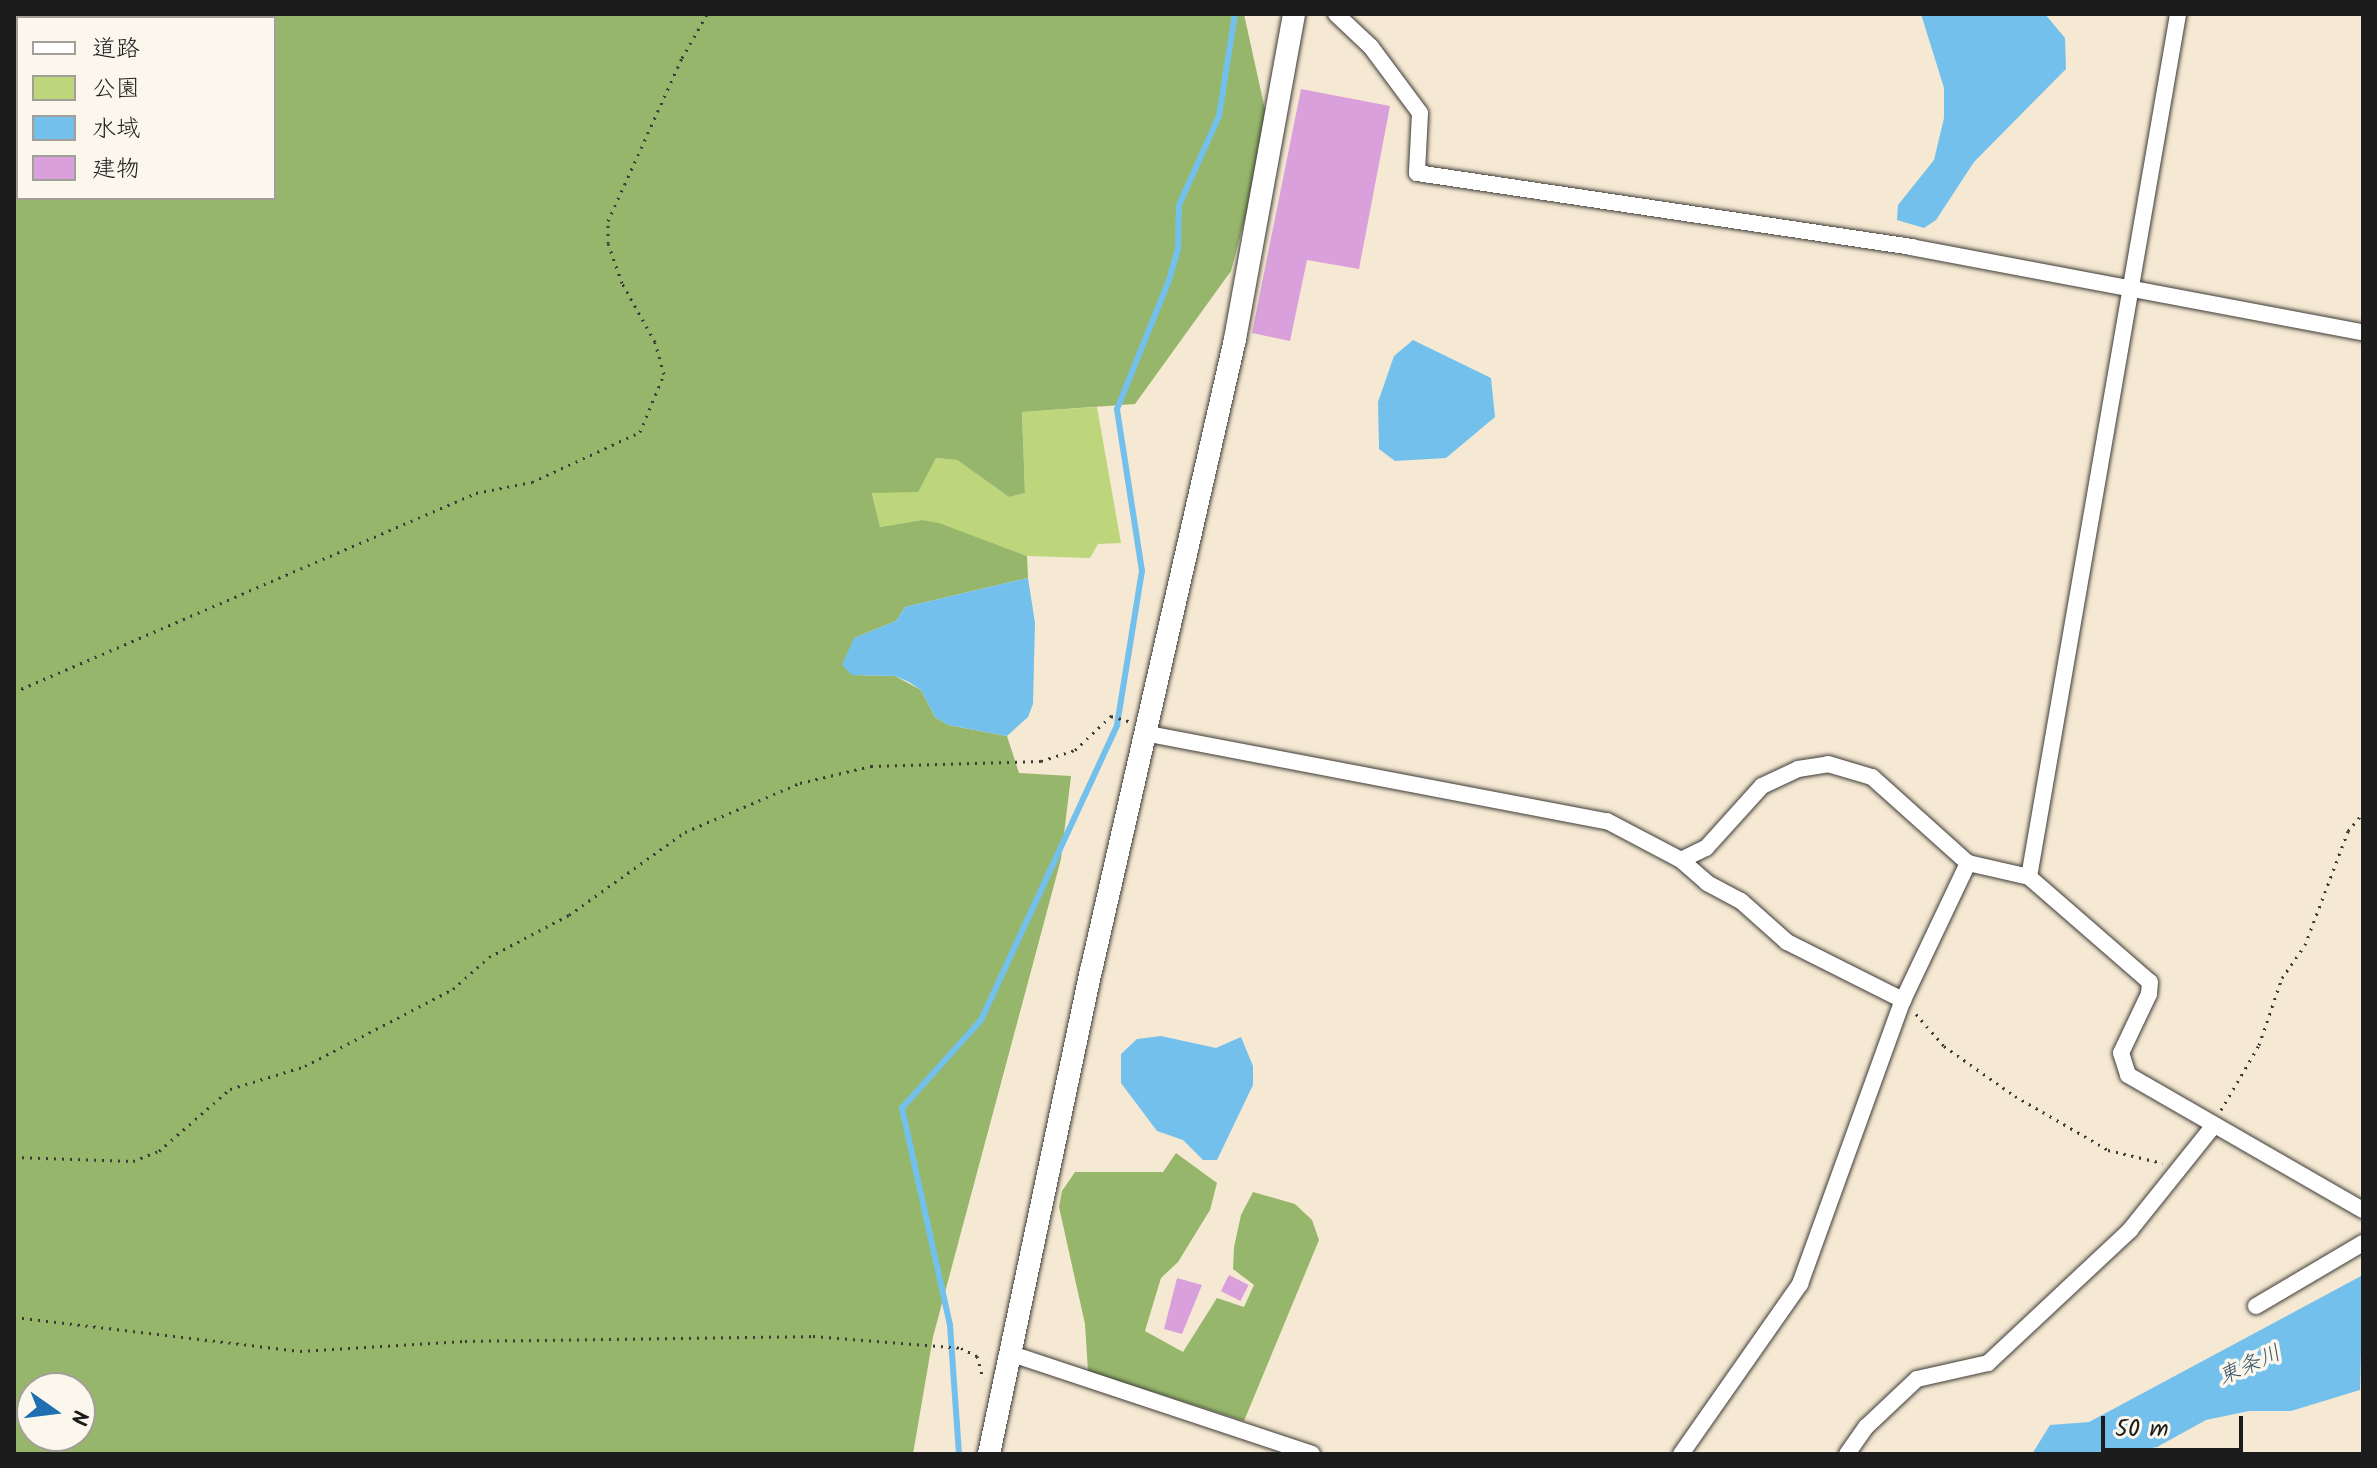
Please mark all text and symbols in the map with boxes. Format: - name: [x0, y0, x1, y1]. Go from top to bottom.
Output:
- legend: [16, 16, 276, 200]
- text: 道路: [92, 30, 140, 69]
- text: 公園: [92, 70, 140, 109]
- text: 水域: [92, 110, 140, 149]
- text: 建物: [92, 150, 140, 189]
- water label: 東条川: [2214, 1341, 2286, 1391]
- north arrow: [16, 1372, 96, 1452]
- scale bar: [2105, 1400, 2247, 1450]
- text: N: [59, 1406, 96, 1428]
- text: 50 m: [2115, 1410, 2169, 1449]

